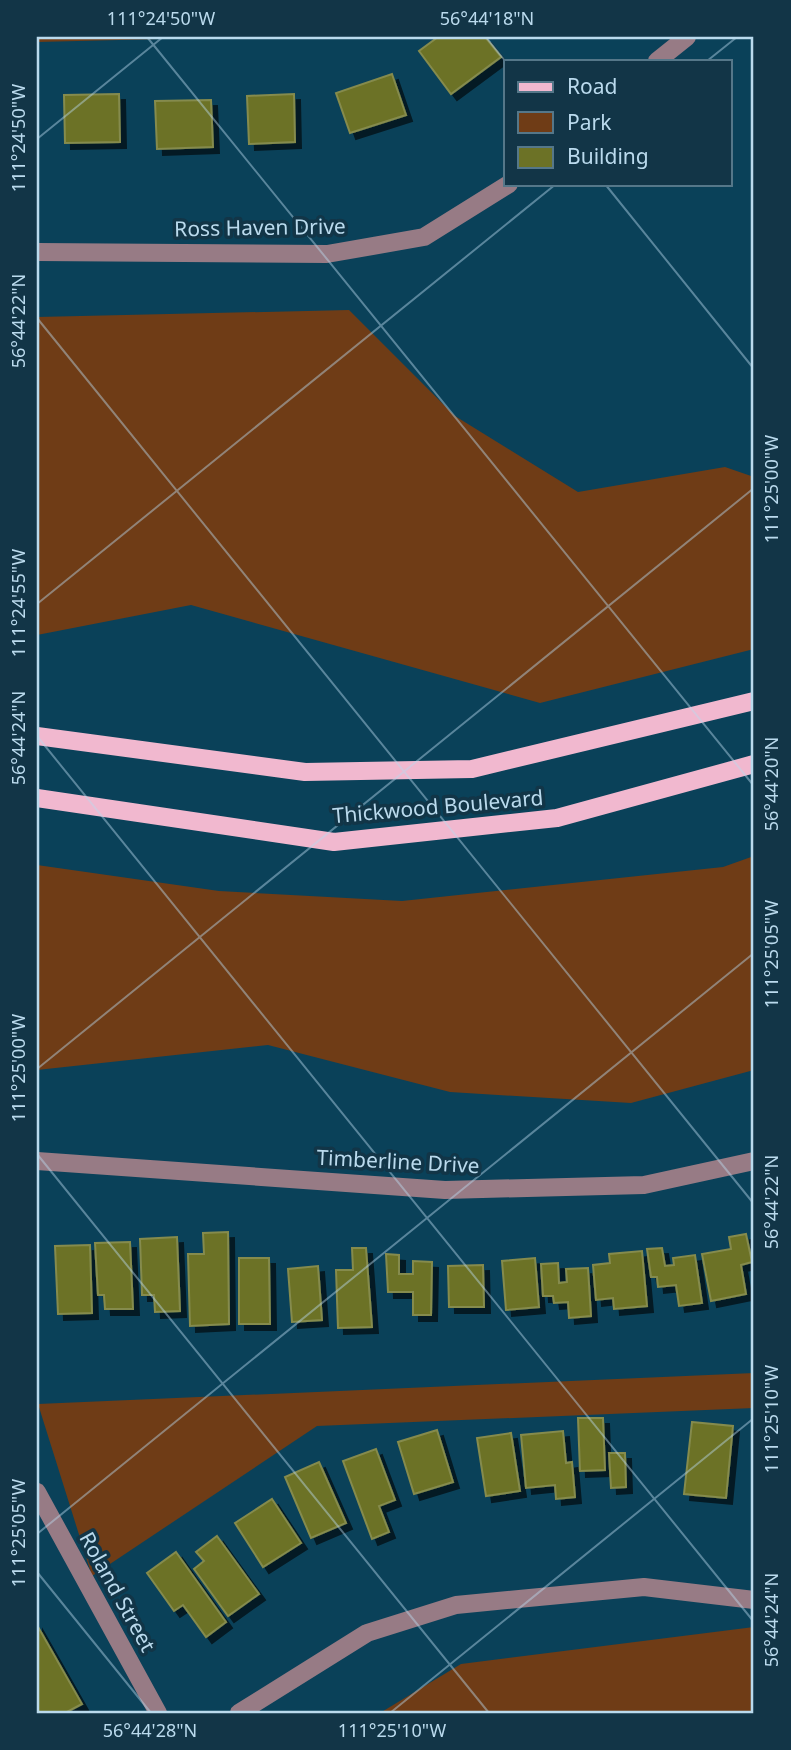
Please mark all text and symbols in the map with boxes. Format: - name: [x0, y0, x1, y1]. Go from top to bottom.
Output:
- text: 111°24'50"W: [107, 6, 215, 30]
- text: 56°44'18"N: [440, 6, 534, 30]
- legend: [504, 60, 732, 186]
- text: Road: [567, 72, 617, 100]
- text: 111°24'50"W: [6, 84, 30, 192]
- text: Park: [567, 108, 612, 136]
- text: Building: [567, 142, 649, 170]
- street label: Ross Haven Drive: [174, 212, 346, 242]
- text: 56°44'22"N: [6, 274, 30, 368]
- text: 111°25'00"W: [759, 435, 783, 543]
- text: 111°24'55"W: [6, 549, 30, 657]
- text: 56°44'24"N: [6, 691, 30, 785]
- text: 56°44'20"N: [759, 737, 783, 831]
- street label: Thickwood Boulevard: [331, 783, 544, 829]
- text: 111°25'05"W: [759, 900, 783, 1008]
- text: 111°25'00"W: [6, 1014, 30, 1122]
- street label: Timberline Drive: [316, 1143, 480, 1179]
- text: 56°44'22"N: [759, 1155, 783, 1249]
- text: 111°25'10"W: [759, 1365, 783, 1473]
- text: 111°25'05"W: [6, 1479, 30, 1587]
- street label: Roland Street: [73, 1527, 163, 1657]
- text: 56°44'24"N: [759, 1573, 783, 1667]
- text: 56°44'28"N: [103, 1718, 197, 1742]
- text: 111°25'10"W: [338, 1718, 446, 1742]

